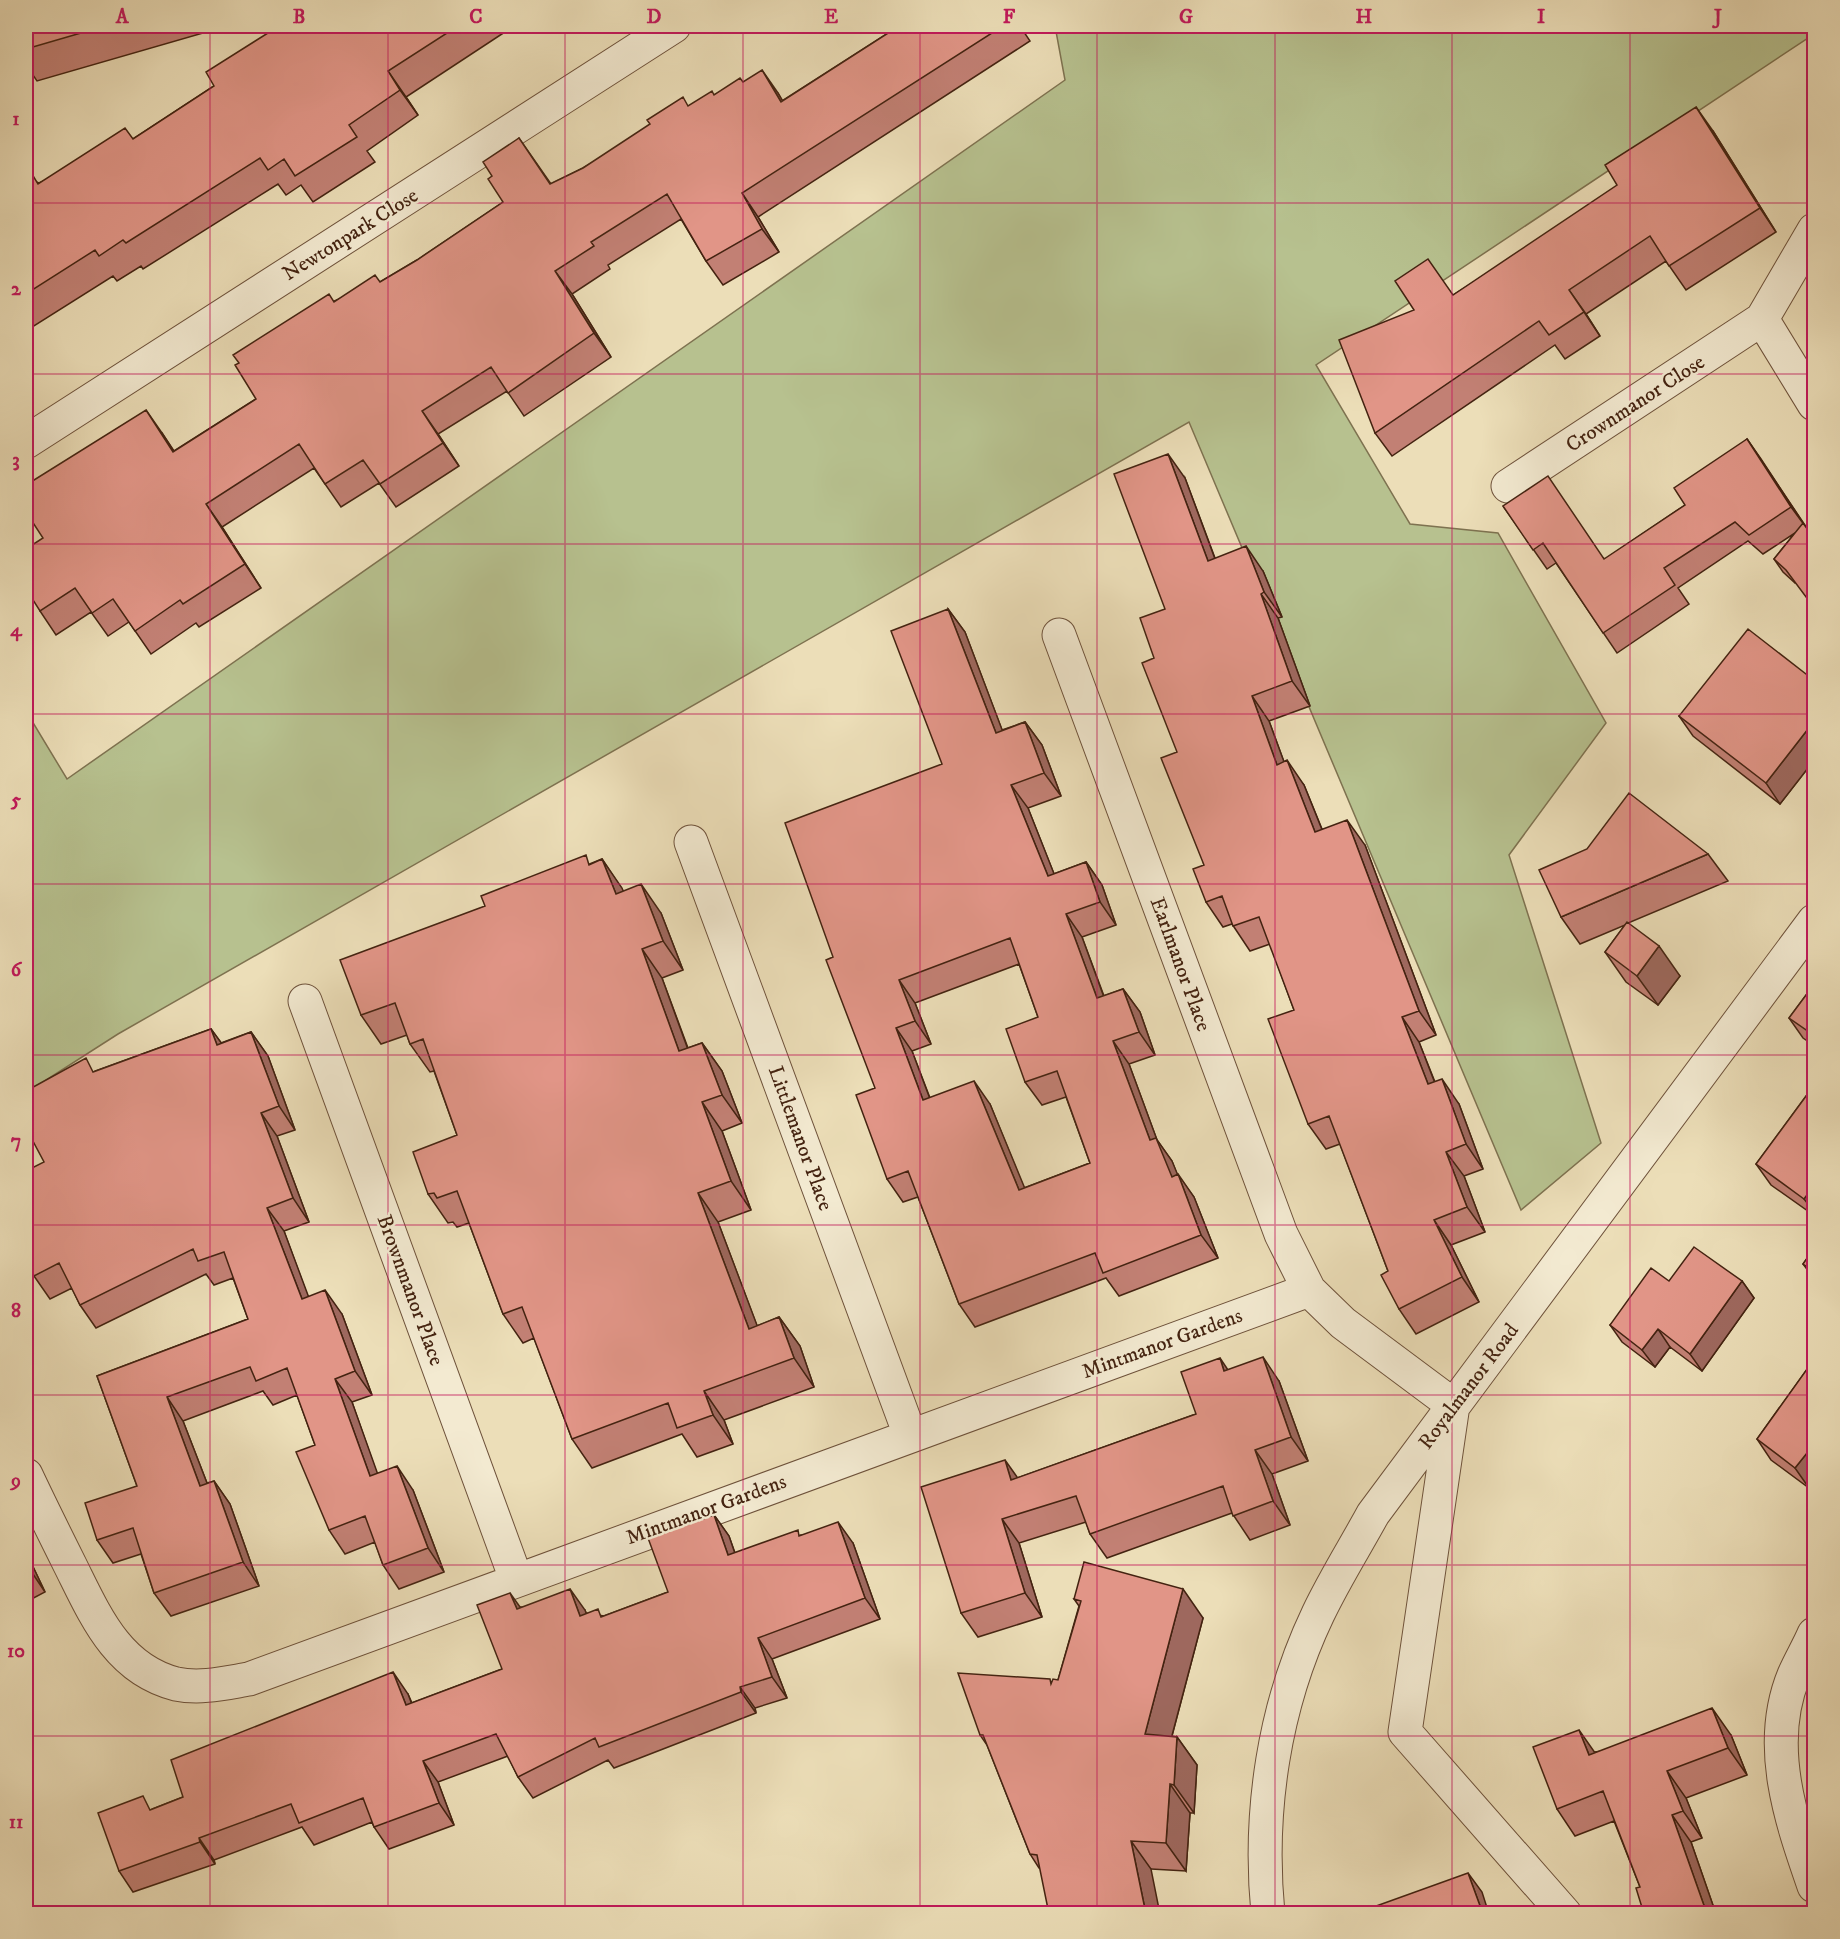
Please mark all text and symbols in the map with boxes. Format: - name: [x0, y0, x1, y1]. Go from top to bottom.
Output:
- text: A: [115, 5, 130, 30]
- text: B: [293, 5, 305, 30]
- text: C: [469, 5, 483, 30]
- text: D: [647, 5, 662, 30]
- text: E: [824, 5, 838, 30]
- text: F: [1003, 5, 1016, 30]
- text: G: [1179, 5, 1193, 30]
- text: H: [1356, 5, 1373, 30]
- text: I: [1537, 5, 1545, 30]
- text: J: [1712, 5, 1722, 30]
- text: 1: [12, 107, 20, 132]
- street label: Newtonpark Close: [278, 183, 423, 287]
- text: 2: [11, 277, 22, 302]
- street label: Crownmanor Close: [1561, 349, 1710, 458]
- text: 3: [12, 448, 20, 473]
- text: 4: [10, 618, 23, 643]
- text: 5: [10, 788, 21, 813]
- street label: Earlmanor Place: [1144, 894, 1216, 1035]
- text: 6: [11, 958, 23, 983]
- street label: Littlemanor Place: [762, 1062, 838, 1214]
- text: 7: [11, 1129, 21, 1154]
- street label: Brownmanor Place: [371, 1211, 450, 1370]
- text: 8: [11, 1299, 21, 1324]
- street label: Mintmanor Gardens: [1079, 1303, 1246, 1385]
- street label: Royalmanor Road: [1413, 1318, 1525, 1455]
- text: 9: [9, 1469, 21, 1494]
- street label: Mintmanor Gardens: [623, 1469, 790, 1551]
- text: 10: [7, 1639, 25, 1664]
- text: 11: [9, 1810, 23, 1835]

